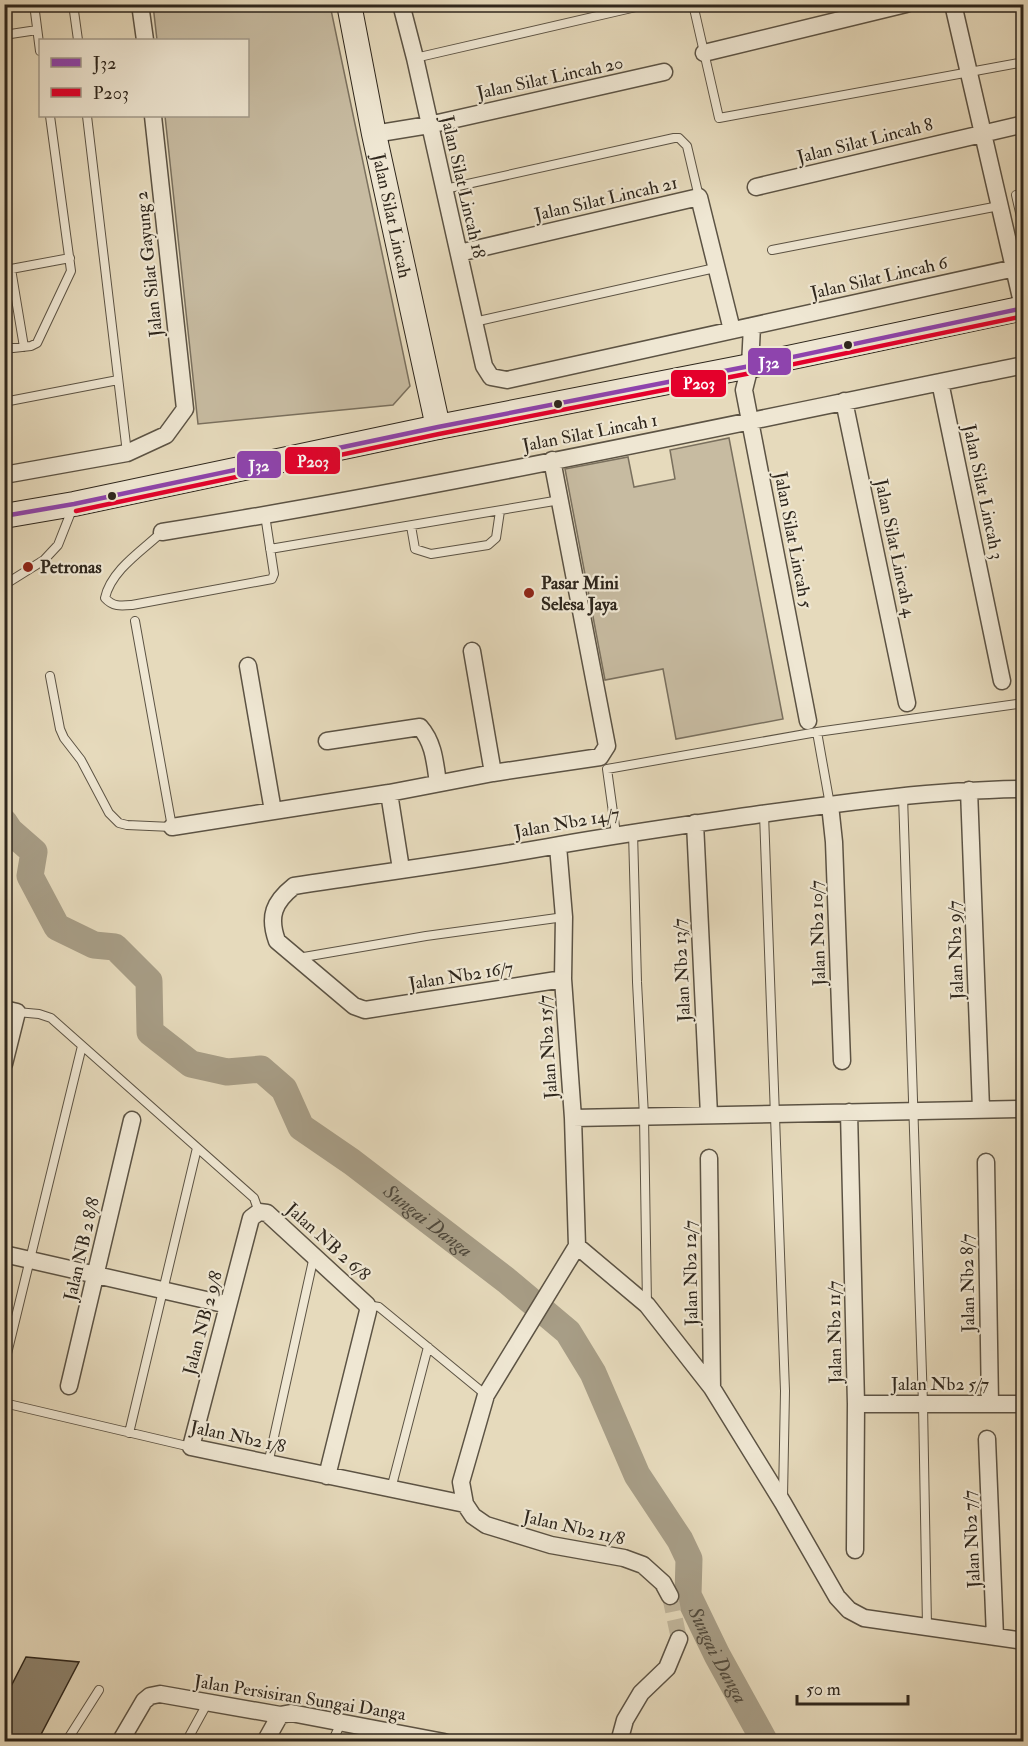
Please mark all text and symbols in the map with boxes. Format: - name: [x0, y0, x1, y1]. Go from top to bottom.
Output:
- legend: [39, 39, 249, 117]
- street label: Jalan Silat Lincah 20: [474, 51, 625, 105]
- text: J32: [92, 52, 116, 75]
- text: P203: [93, 82, 129, 105]
- street label: Jalan Silat Lincah 18: [435, 113, 491, 261]
- street label: Jalan Silat Lincah 8: [794, 113, 935, 169]
- street label: Jalan Silat Lincah: [367, 150, 417, 281]
- street label: Jalan Silat Lincah 21: [531, 171, 680, 227]
- street label: Jalan Silat Gayung 2: [130, 190, 168, 339]
- street label: Jalan Silat Lincah 6: [807, 251, 951, 305]
- unlabelled marker: [842, 339, 854, 351]
- line badge: J32: [747, 347, 792, 376]
- text: J32: [758, 353, 779, 374]
- line badge: P203: [670, 369, 727, 398]
- text: P203: [683, 374, 715, 394]
- unlabelled marker: [552, 398, 564, 410]
- street label: Jalan Silat Lincah 1: [520, 409, 660, 458]
- street label: Jalan Silat Lincah 3: [957, 421, 1009, 562]
- line badge: P203: [284, 446, 341, 475]
- line badge: J32: [236, 450, 282, 479]
- text: P203: [297, 452, 329, 472]
- text: J32: [248, 456, 269, 477]
- street label: Jalan Silat Lincah 5: [768, 469, 818, 610]
- street label: Jalan Silat Lincah 4: [869, 476, 921, 620]
- unlabelled marker: [106, 490, 118, 502]
- place label: Petronas: [40, 556, 102, 579]
- marker: Petronas: [21, 560, 35, 574]
- place label: Pasar Mini Selesa Jaya: [541, 572, 619, 616]
- marker: Pasar Mini Selesa Jaya: [522, 586, 536, 600]
- street label: Jalan Nb2 14/7: [511, 802, 622, 844]
- street label: Jalan Nb2 10/7: [805, 880, 831, 987]
- street label: Jalan Nb2 9/7: [943, 900, 969, 1001]
- street label: Jalan Nb2 13/7: [668, 918, 696, 1023]
- street label: Jalan Nb2 16/7: [406, 956, 515, 996]
- street label: Jalan Nb2 15/7: [533, 994, 563, 1101]
- water label: Sungai Danga: [378, 1178, 478, 1262]
- street label: Jalan NB 2 8/8: [59, 1195, 105, 1304]
- street label: Jalan NB 2 6/8: [280, 1197, 375, 1286]
- street label: Jalan Nb2 12/7: [679, 1220, 703, 1327]
- street label: Jalan Nb2 8/7: [956, 1233, 980, 1334]
- street label: Jalan NB 2 9/8: [178, 1269, 228, 1378]
- street label: Jalan Nb2 11/7: [823, 1280, 847, 1385]
- street label: Jalan Nb2 5/7: [890, 1373, 989, 1396]
- street label: Jalan Nb2 1/8: [187, 1415, 288, 1458]
- street label: Jalan Nb2 7/7: [958, 1489, 986, 1590]
- street label: Jalan Nb2 11/8: [520, 1505, 627, 1551]
- water label: Sungai Danga: [682, 1601, 754, 1708]
- scale bar: [797, 1668, 908, 1706]
- street label: Jalan Persisiran Sungai Danga: [192, 1670, 408, 1726]
- text: 50 m: [806, 1678, 841, 1701]

